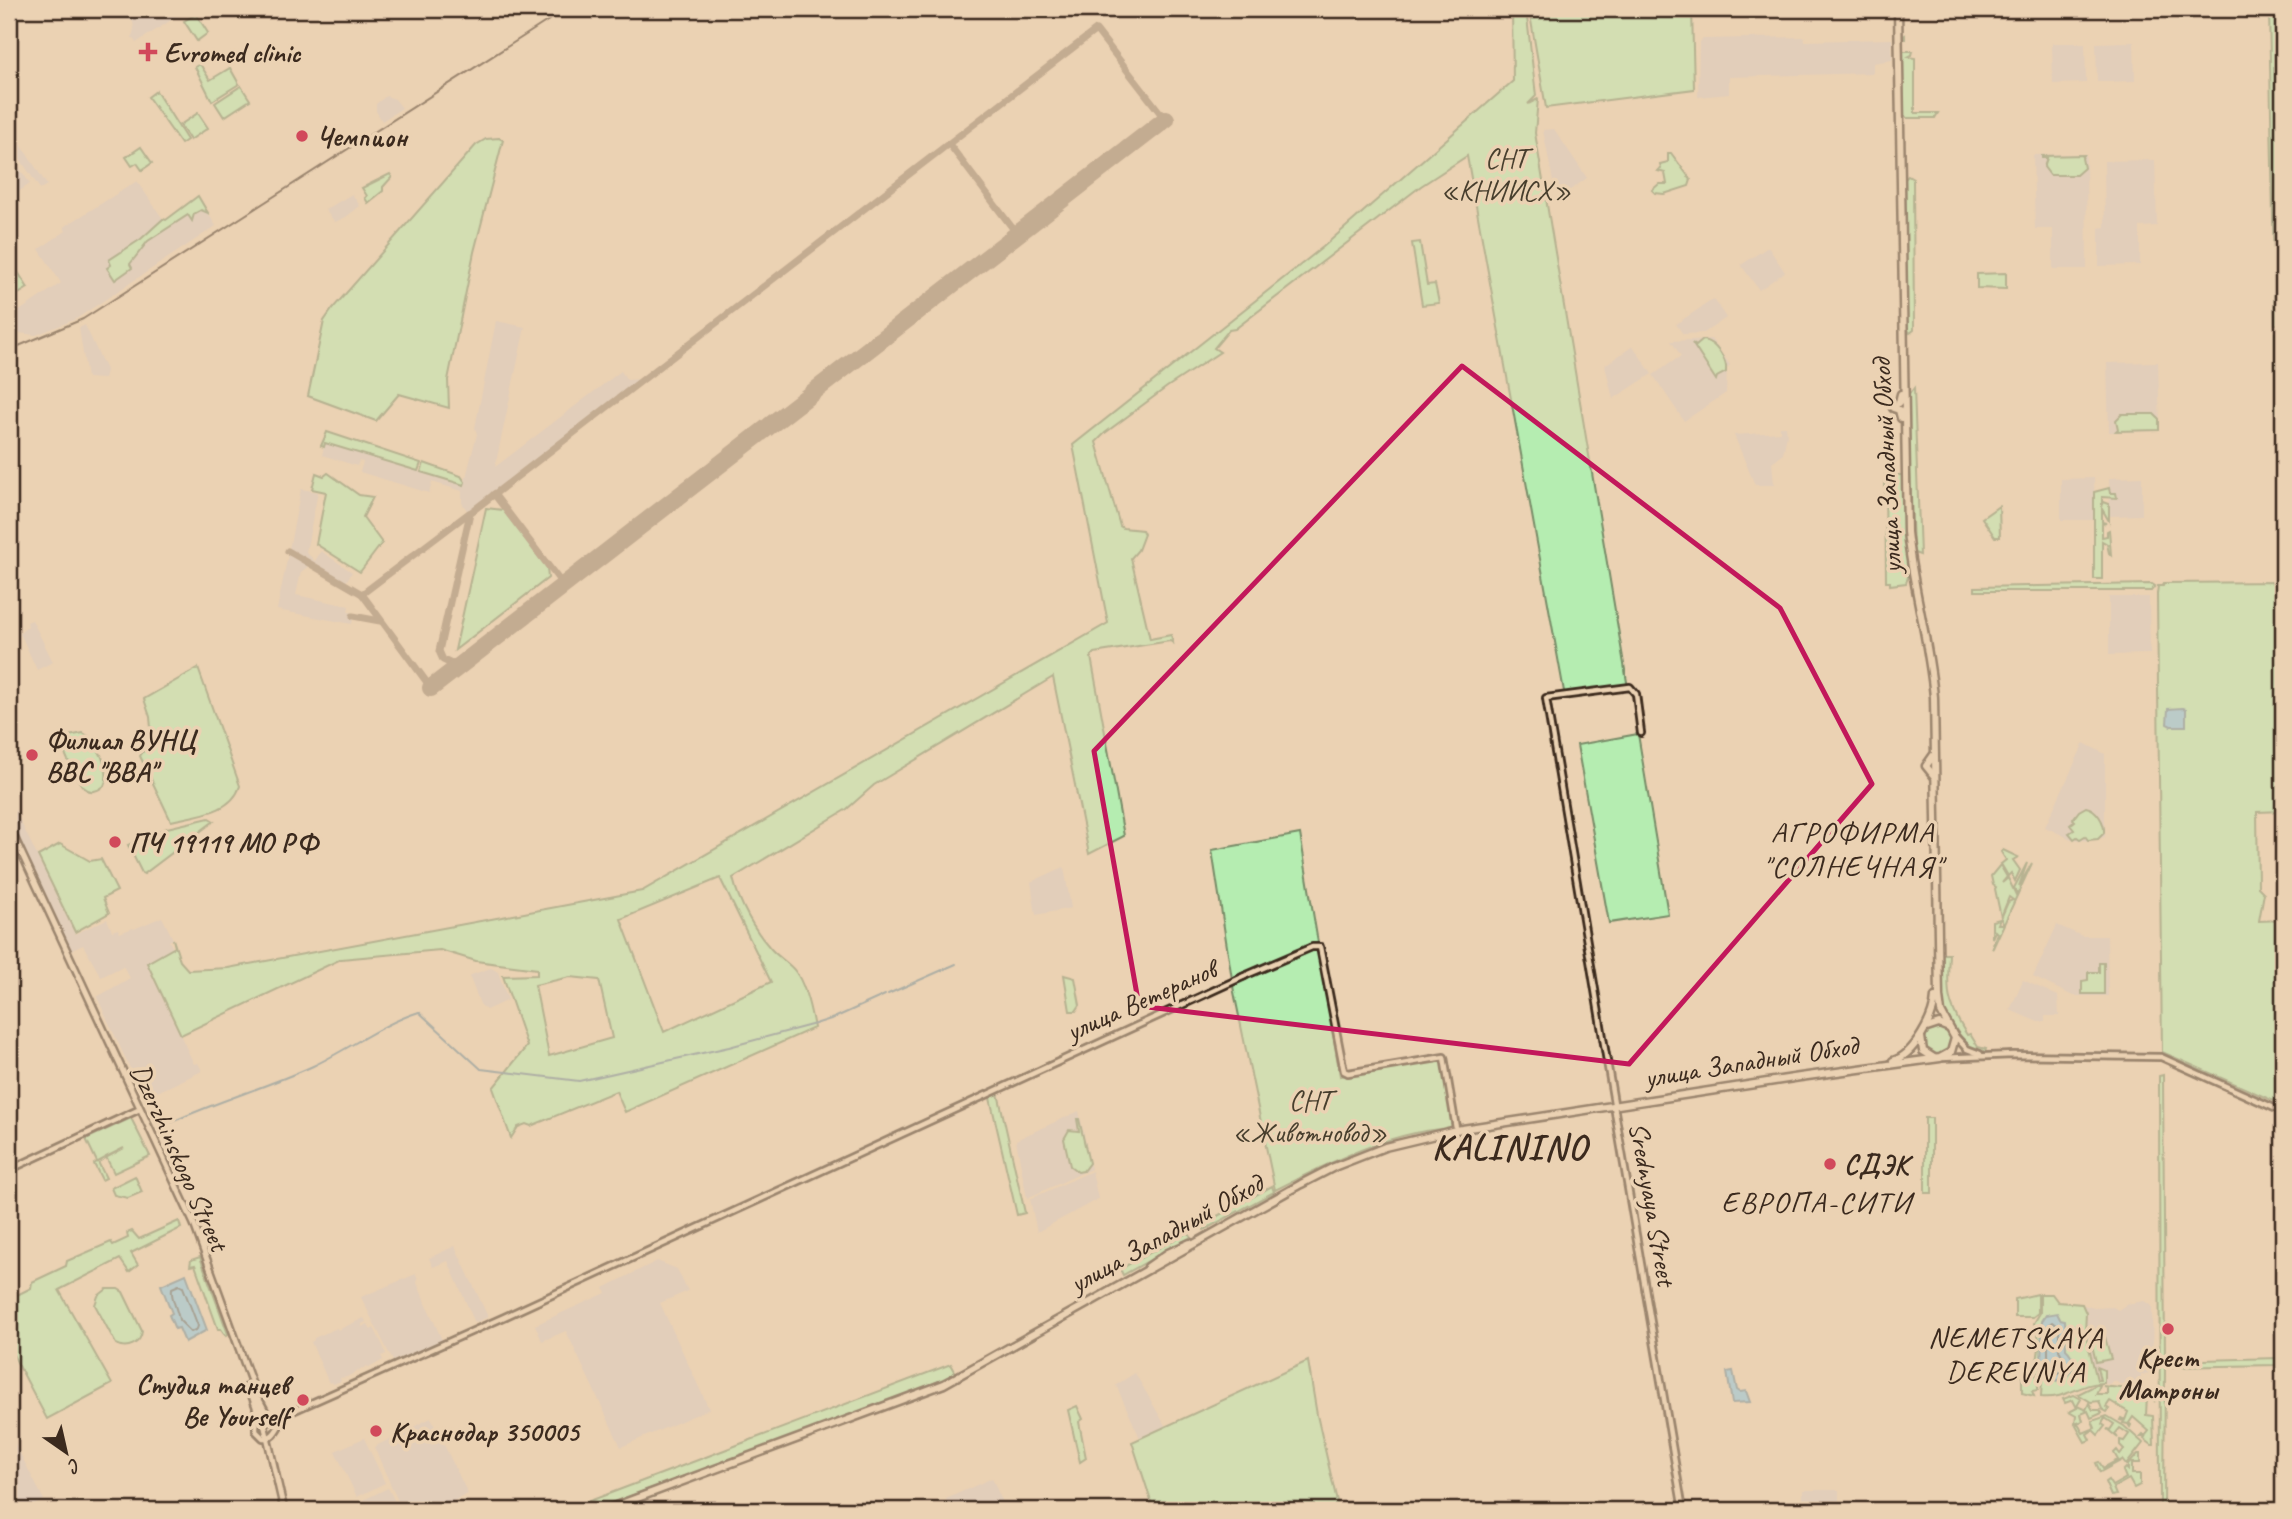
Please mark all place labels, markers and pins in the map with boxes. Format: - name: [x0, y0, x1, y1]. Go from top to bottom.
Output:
- place label: Evromed clinic: [164, 35, 302, 70]
- marker: Evromed clinic: [138, 42, 158, 62]
- place label: Чемпион: [316, 119, 409, 154]
- marker: Чемпион: [294, 128, 310, 144]
- place label: Филиал ВУНЦ ВВС "ВВА": [46, 722, 199, 789]
- marker: Филиал ВУНЦ ВВС "ВВА": [24, 747, 40, 763]
- place label: ПЧ 19119 МО РФ: [129, 825, 321, 860]
- marker: ПЧ 19119 МО РФ: [107, 834, 123, 850]
- place label: СДЭК: [1844, 1147, 1914, 1182]
- marker: СДЭК: [1822, 1156, 1838, 1172]
- marker: Крест Матроны: [2160, 1321, 2176, 1337]
- place label: Крест Матроны: [2118, 1340, 2220, 1407]
- place label: Студия танцев Be Yourself: [136, 1367, 296, 1434]
- marker: Студия танцев Be Yourself: [295, 1392, 311, 1408]
- place label: Краснодар 350005: [390, 1414, 581, 1449]
- marker: Краснодар 350005: [368, 1423, 384, 1439]

